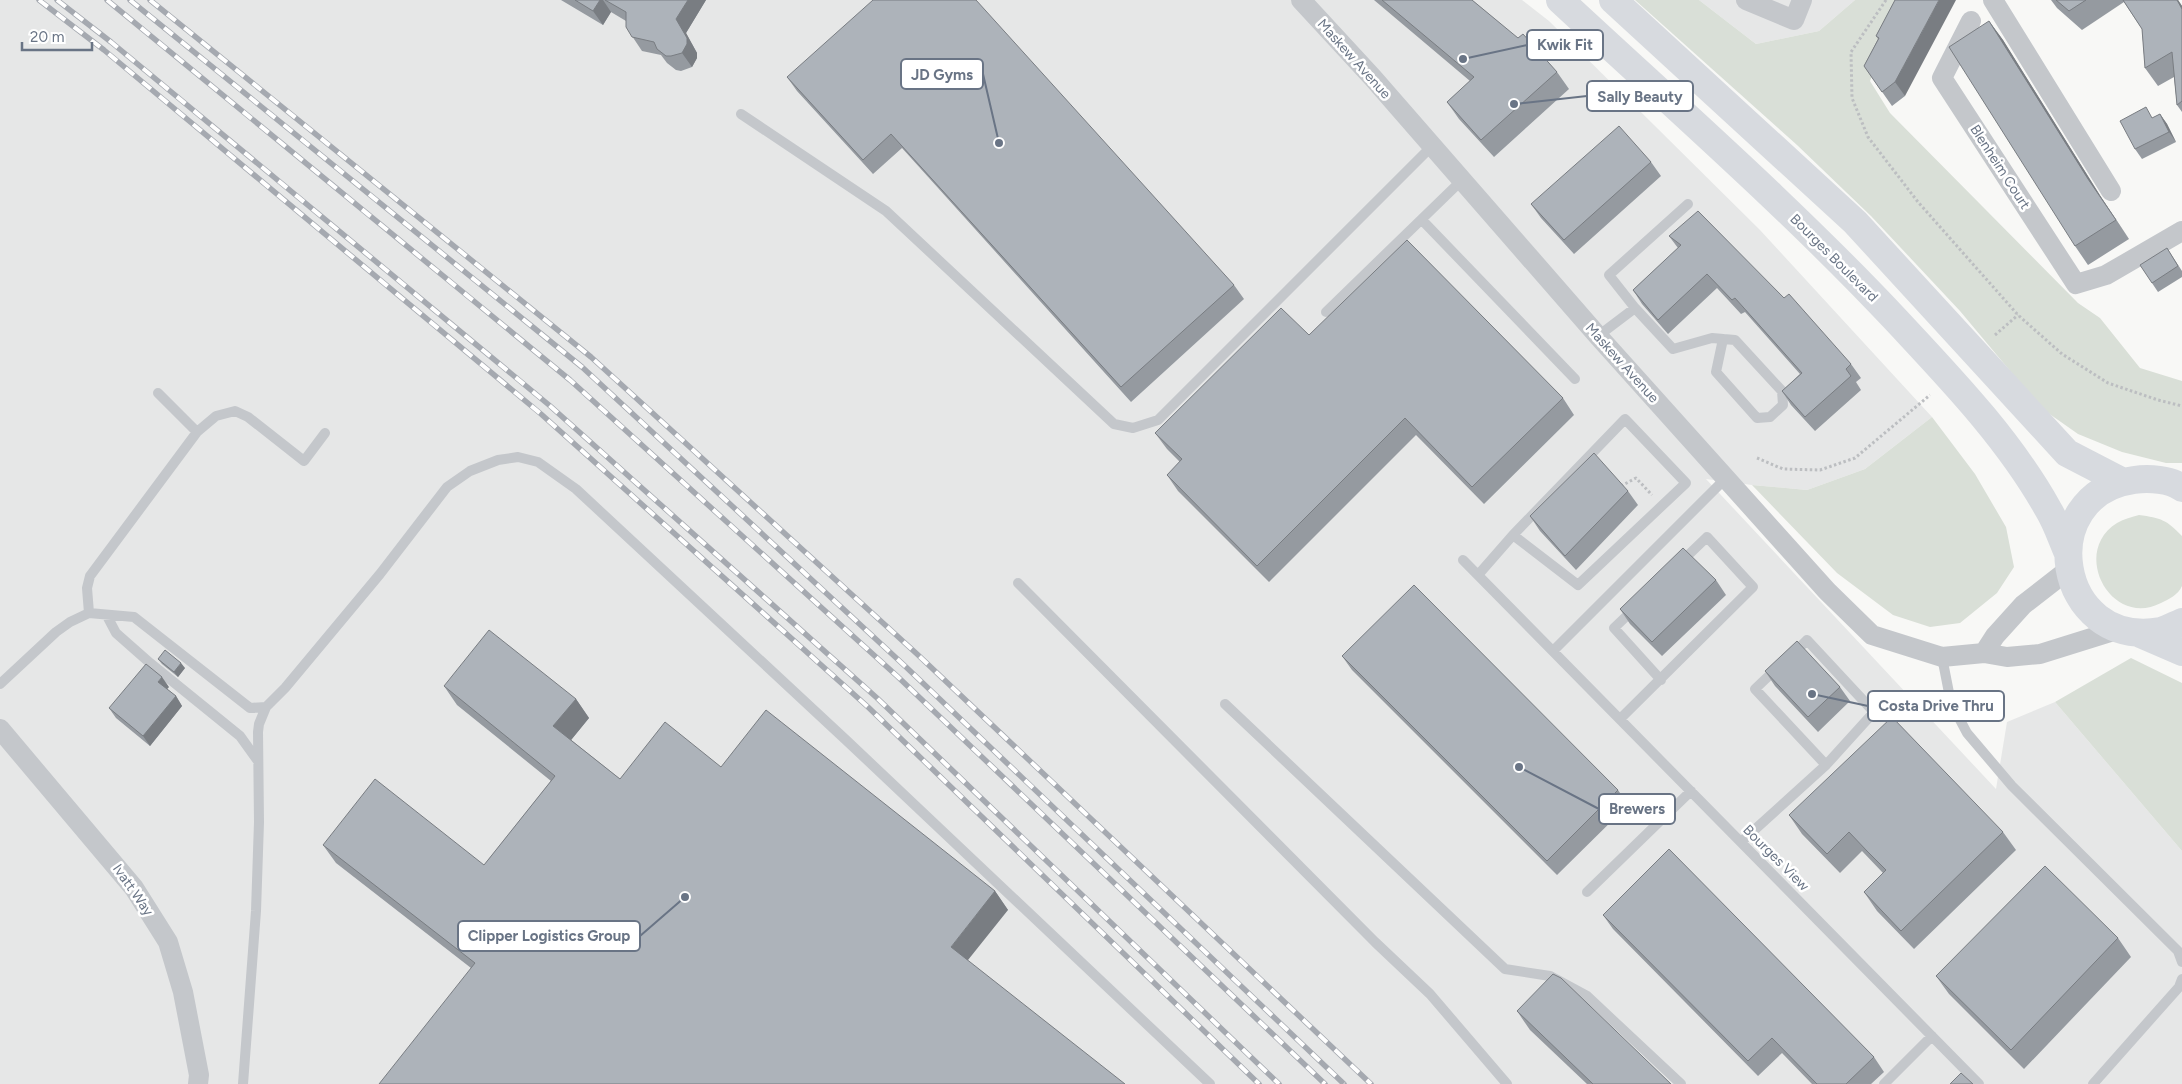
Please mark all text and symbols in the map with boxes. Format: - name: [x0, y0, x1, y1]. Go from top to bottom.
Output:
- street label: Maskew Avenue: [1314, 16, 1394, 103]
- scale bar: [22, 20, 92, 52]
- text: 20 m: [30, 28, 64, 46]
- callout: Kwik Fit: [1527, 30, 1603, 60]
- text: Kwik Fit: [1537, 36, 1593, 54]
- callout: JD Gyms: [901, 59, 983, 89]
- text: JD Gyms: [911, 66, 973, 84]
- callout: Sally Beauty: [1587, 81, 1693, 111]
- text: Sally Beauty: [1597, 88, 1683, 106]
- street label: Blenheim Court: [1966, 122, 2034, 212]
- street label: Bourges Boulevard: [1787, 211, 1881, 305]
- street label: Maskew Avenue: [1582, 320, 1662, 407]
- callout: Costa Drive Thru: [1868, 691, 2004, 721]
- text: Costa Drive Thru: [1878, 697, 1994, 715]
- callout: Brewers: [1599, 794, 1675, 824]
- text: Brewers: [1609, 800, 1665, 818]
- street label: Bourges View: [1739, 821, 1813, 895]
- street label: Ivatt Way: [109, 861, 157, 920]
- callout: Clipper Logistics Group: [458, 921, 640, 951]
- text: Clipper Logistics Group: [468, 927, 630, 945]

